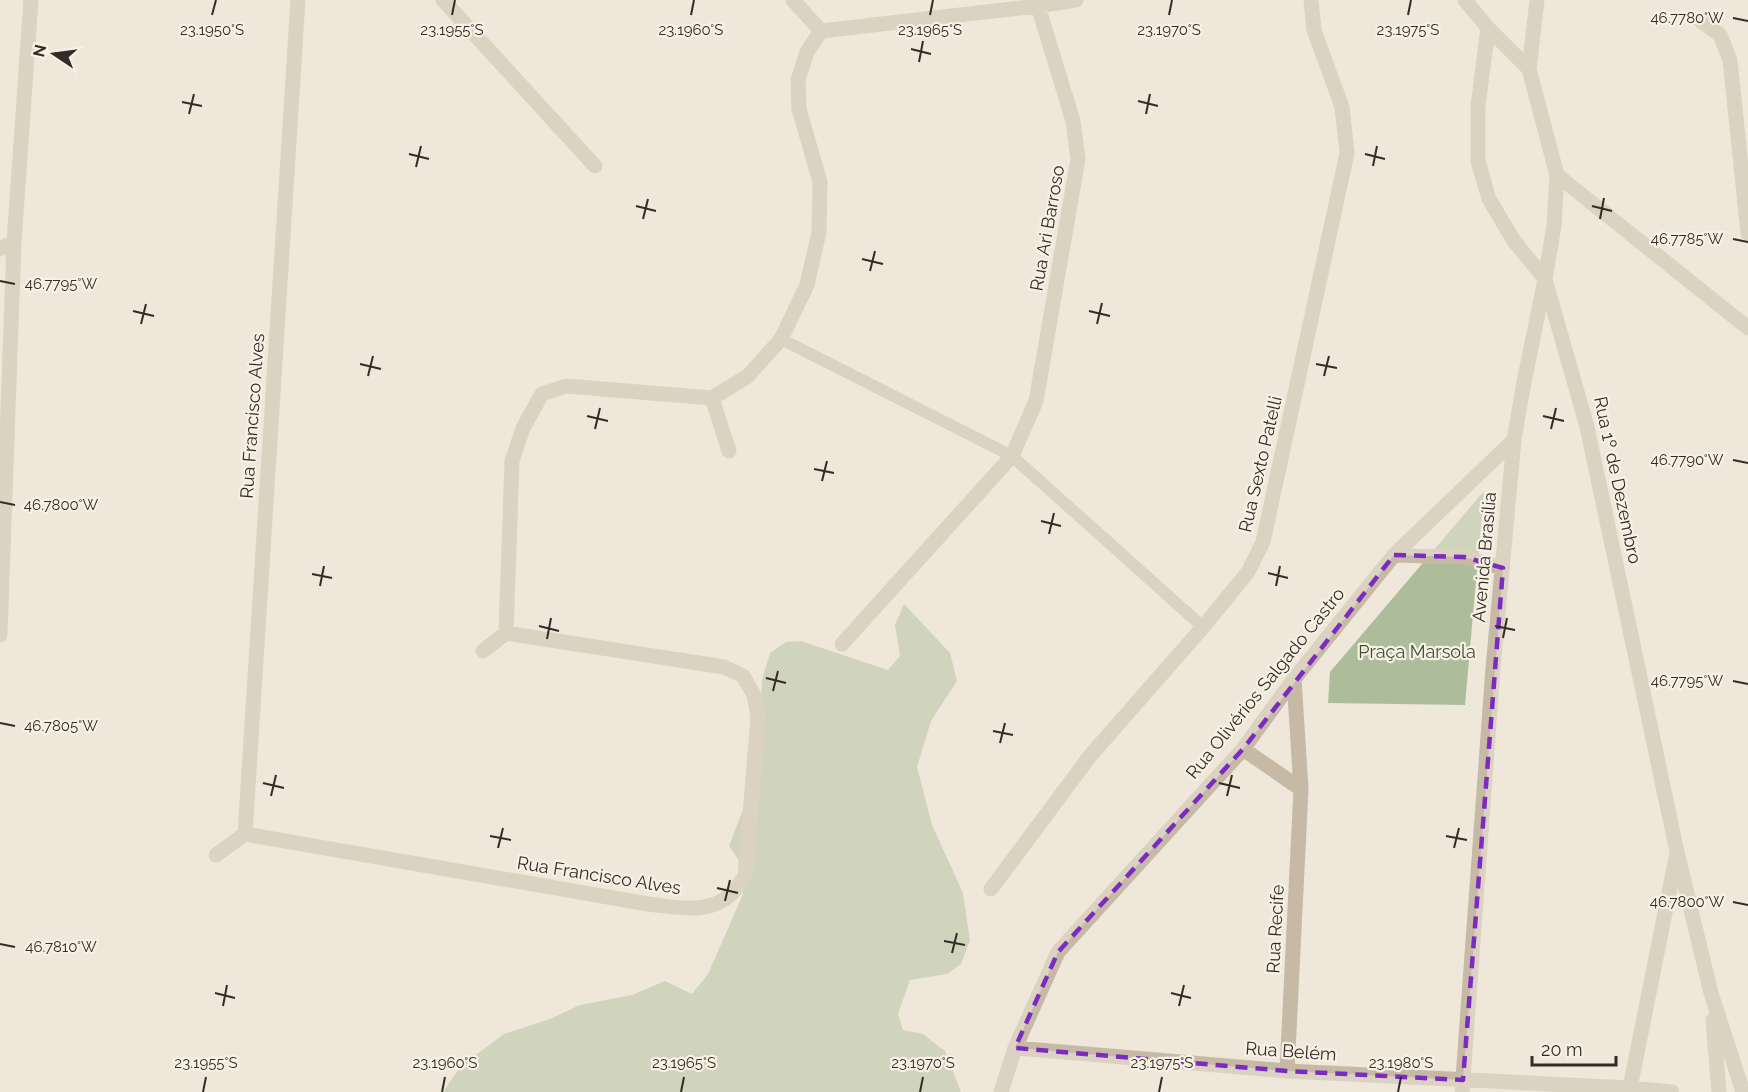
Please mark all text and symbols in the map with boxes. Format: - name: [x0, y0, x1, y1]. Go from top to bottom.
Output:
- text: 46.7780°W: [1650, 9, 1724, 27]
- text: 23.1950°S: [180, 21, 244, 39]
- text: 23.1955°S: [420, 21, 484, 39]
- text: 23.1960°S: [659, 21, 723, 39]
- text: 23.1965°S: [898, 21, 962, 39]
- text: 23.1970°S: [1137, 21, 1201, 39]
- text: 23.1975°S: [1377, 21, 1439, 39]
- north arrow: [24, 24, 84, 84]
- text: N: [29, 43, 51, 59]
- street label: Rua Ari Barroso: [1026, 163, 1068, 293]
- text: 46.7785°W: [1651, 230, 1724, 248]
- text: 46.7795°W: [25, 275, 97, 293]
- street label: Rua Francisco Alves: [236, 332, 268, 499]
- street label: Rua Sexto Patelli: [1234, 394, 1286, 534]
- street label: Rua 1º de Dezembro: [1590, 394, 1646, 566]
- text: 46.7790°W: [1650, 451, 1724, 469]
- street label: Avenida Brasília: [1468, 491, 1500, 623]
- text: 46.7800°W: [24, 496, 98, 514]
- street label: Rua Olivérios Salgado Castro: [1181, 583, 1349, 783]
- park label: Praça Marsola: [1358, 641, 1476, 662]
- text: 46.7795°W: [1651, 672, 1723, 690]
- text: 46.7805°W: [24, 717, 98, 735]
- street label: Rua Francisco Alves: [516, 852, 683, 898]
- street label: Rua Recife: [1262, 884, 1288, 974]
- text: 46.7800°W: [1650, 893, 1724, 911]
- text: 46.7810°W: [25, 938, 97, 956]
- scale bar: [1532, 1029, 1616, 1067]
- street label: Rua Belém: [1245, 1037, 1337, 1065]
- text: 20 m: [1541, 1039, 1583, 1060]
- text: 23.1955°S: [174, 1054, 238, 1072]
- text: 23.1960°S: [413, 1054, 477, 1072]
- text: 23.1965°S: [652, 1054, 716, 1072]
- text: 23.1970°S: [891, 1054, 955, 1072]
- text: 23.1975°S: [1131, 1054, 1193, 1072]
- text: 23.1980°S: [1369, 1054, 1433, 1072]

